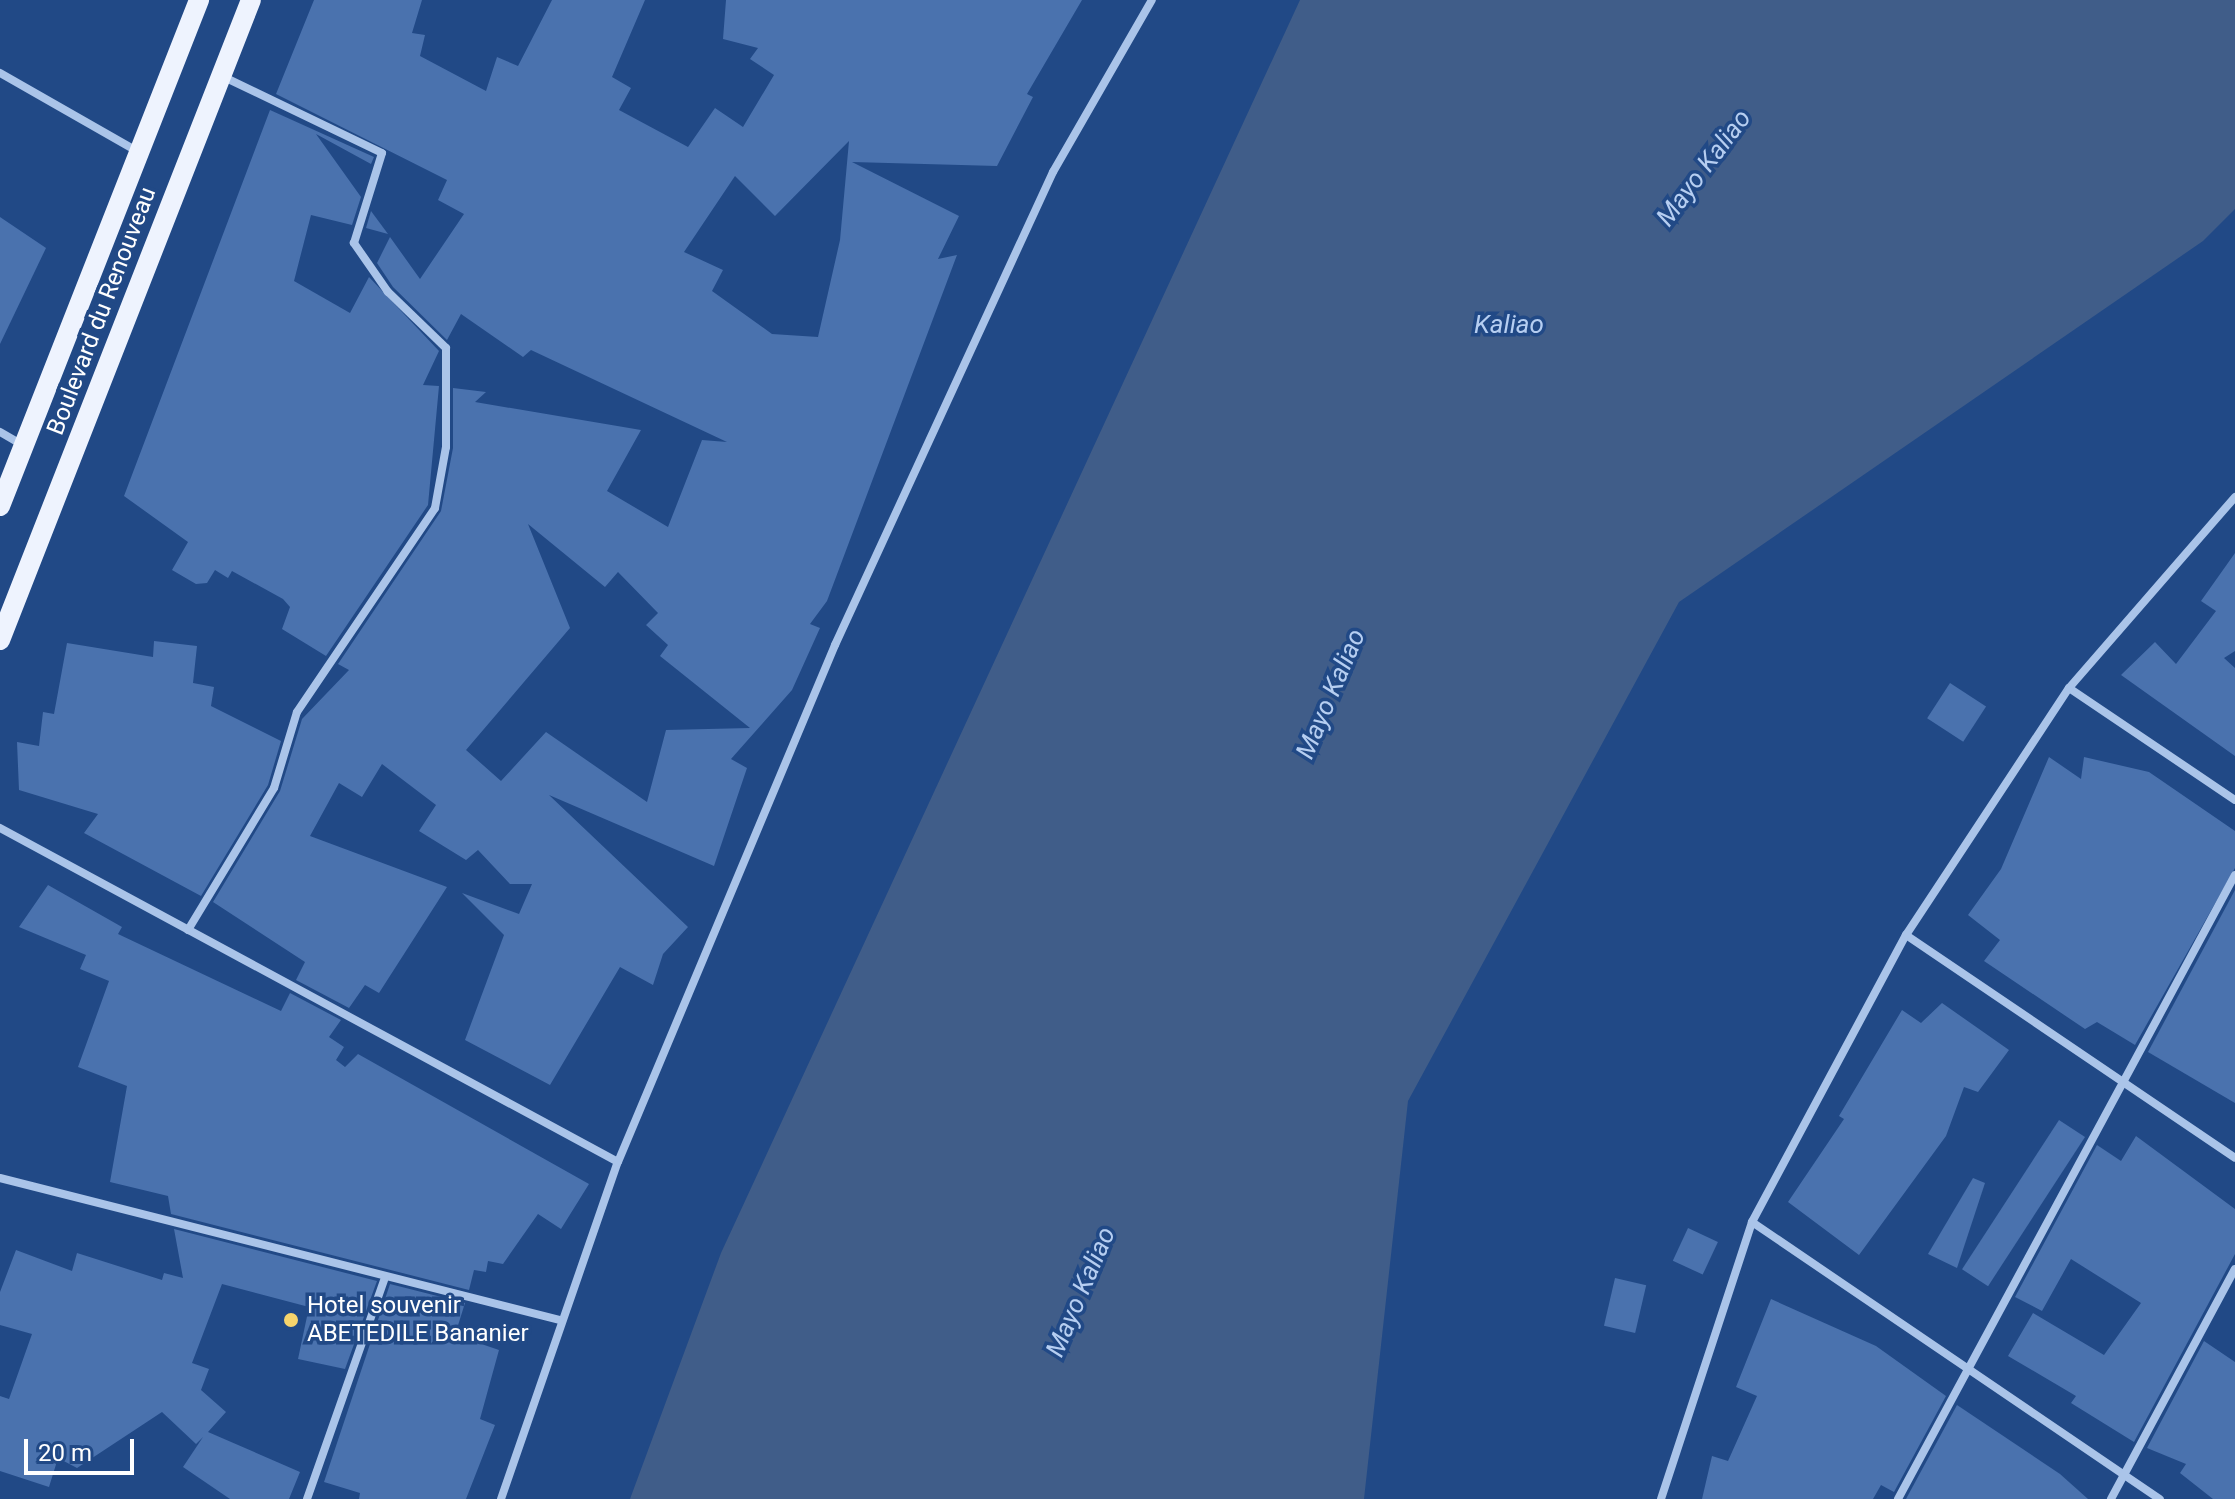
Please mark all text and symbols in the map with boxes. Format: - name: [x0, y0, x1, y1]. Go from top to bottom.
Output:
- water label: Mayo Kaliao: [1650, 104, 1758, 232]
- street label: Boulevard du Renouveau: [41, 183, 163, 439]
- water label: Kaliao: [1474, 309, 1544, 341]
- water label: Mayo Kaliao: [1290, 624, 1372, 764]
- water label: Mayo Kaliao: [1040, 1222, 1122, 1362]
- place label: Hotel souvenir ABETEDILE Bananier: [307, 1292, 529, 1348]
- marker: Hotel souvenir ABETEDILE Bananier: [282, 1311, 300, 1329]
- scale bar: [28, 1423, 138, 1473]
- text: 20 m: [38, 1439, 92, 1467]

